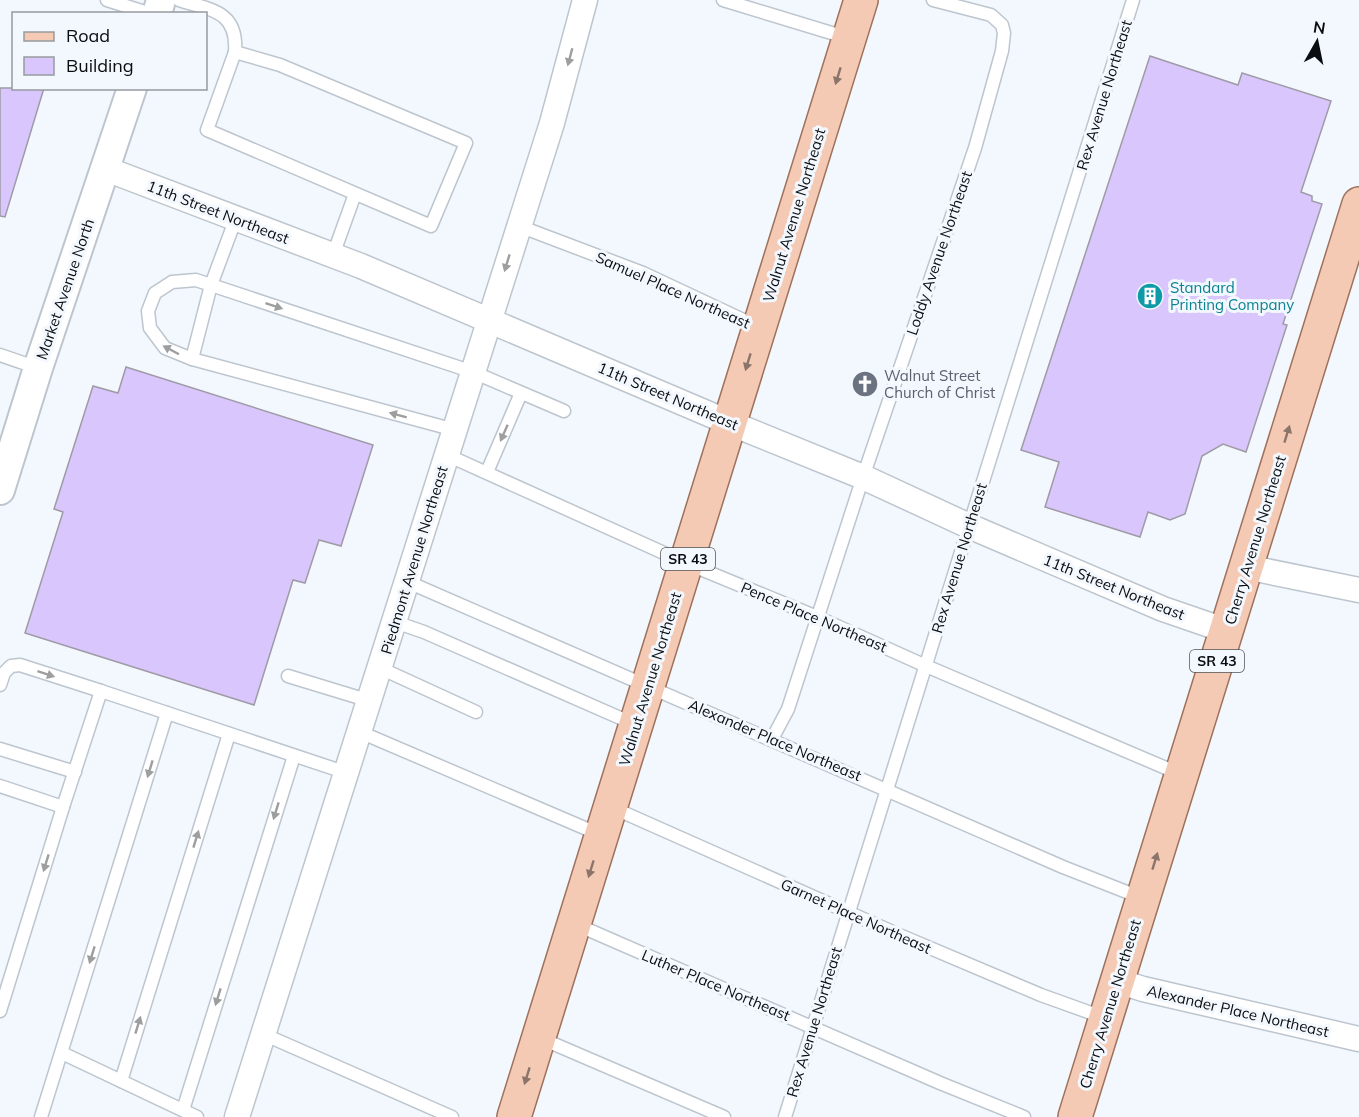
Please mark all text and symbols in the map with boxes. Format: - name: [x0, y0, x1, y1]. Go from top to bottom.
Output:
- legend: [12, 12, 207, 90]
- north arrow: [1287, 12, 1347, 72]
- text: N: [1312, 16, 1327, 38]
- street label: Rex Avenue Northeast: [1072, 18, 1136, 172]
- text: Road: [66, 24, 110, 47]
- one-way arrow: [564, 47, 574, 66]
- text: Building: [66, 54, 134, 77]
- one-way arrow: [833, 67, 842, 85]
- street label: Walnut Avenue Northeast: [759, 126, 829, 304]
- street label: Loddy Avenue Northeast: [902, 169, 976, 337]
- street label: 11th Street Northeast: [144, 176, 292, 248]
- street label: Market Avenue North: [32, 216, 98, 362]
- street label: Samuel Place Northeast: [593, 247, 753, 333]
- one-way arrow: [502, 254, 511, 272]
- place label: Standard Printing Company: [1170, 278, 1294, 314]
- building icon: Standard Printing Company: [1135, 281, 1165, 311]
- one-way arrow: [265, 302, 283, 312]
- one-way arrow: [162, 345, 180, 355]
- one-way arrow: [743, 353, 753, 371]
- street label: 11th Street Northeast: [595, 358, 741, 434]
- place label: Walnut Street Church of Christ: [884, 366, 995, 402]
- church icon: Walnut Street Church of Christ: [850, 369, 880, 399]
- one-way arrow: [389, 410, 407, 419]
- one-way arrow: [499, 424, 509, 442]
- one-way arrow: [1283, 425, 1293, 443]
- street label: Cherry Avenue Northeast: [1220, 453, 1290, 627]
- street label: Piedmont Avenue Northeast: [376, 464, 452, 656]
- street label: Rex Avenue Northeast: [927, 481, 991, 635]
- road number: SR 43: [661, 548, 715, 570]
- street label: 11th Street Northeast: [1041, 550, 1187, 624]
- street label: Pence Place Northeast: [738, 578, 890, 656]
- street label: Walnut Avenue Northeast: [615, 590, 685, 768]
- road number: SR 43: [1190, 650, 1244, 672]
- one-way arrow: [37, 669, 55, 679]
- street label: Alexander Place Northeast: [686, 695, 864, 785]
- one-way arrow: [145, 760, 154, 778]
- one-way arrow: [271, 802, 280, 820]
- one-way arrow: [192, 830, 201, 848]
- one-way arrow: [1151, 852, 1160, 870]
- one-way arrow: [41, 854, 50, 872]
- one-way arrow: [585, 860, 595, 878]
- street label: Garnet Place Northeast: [778, 874, 934, 958]
- street label: Cherry Avenue Northeast: [1075, 917, 1145, 1091]
- street label: Luther Place Northeast: [639, 945, 793, 1025]
- street label: Rex Avenue Northeast: [782, 945, 846, 1099]
- one-way arrow: [87, 946, 96, 964]
- street label: Alexander Place Northeast: [1145, 981, 1331, 1041]
- one-way arrow: [213, 988, 222, 1006]
- one-way arrow: [134, 1016, 144, 1034]
- one-way arrow: [522, 1067, 531, 1085]

